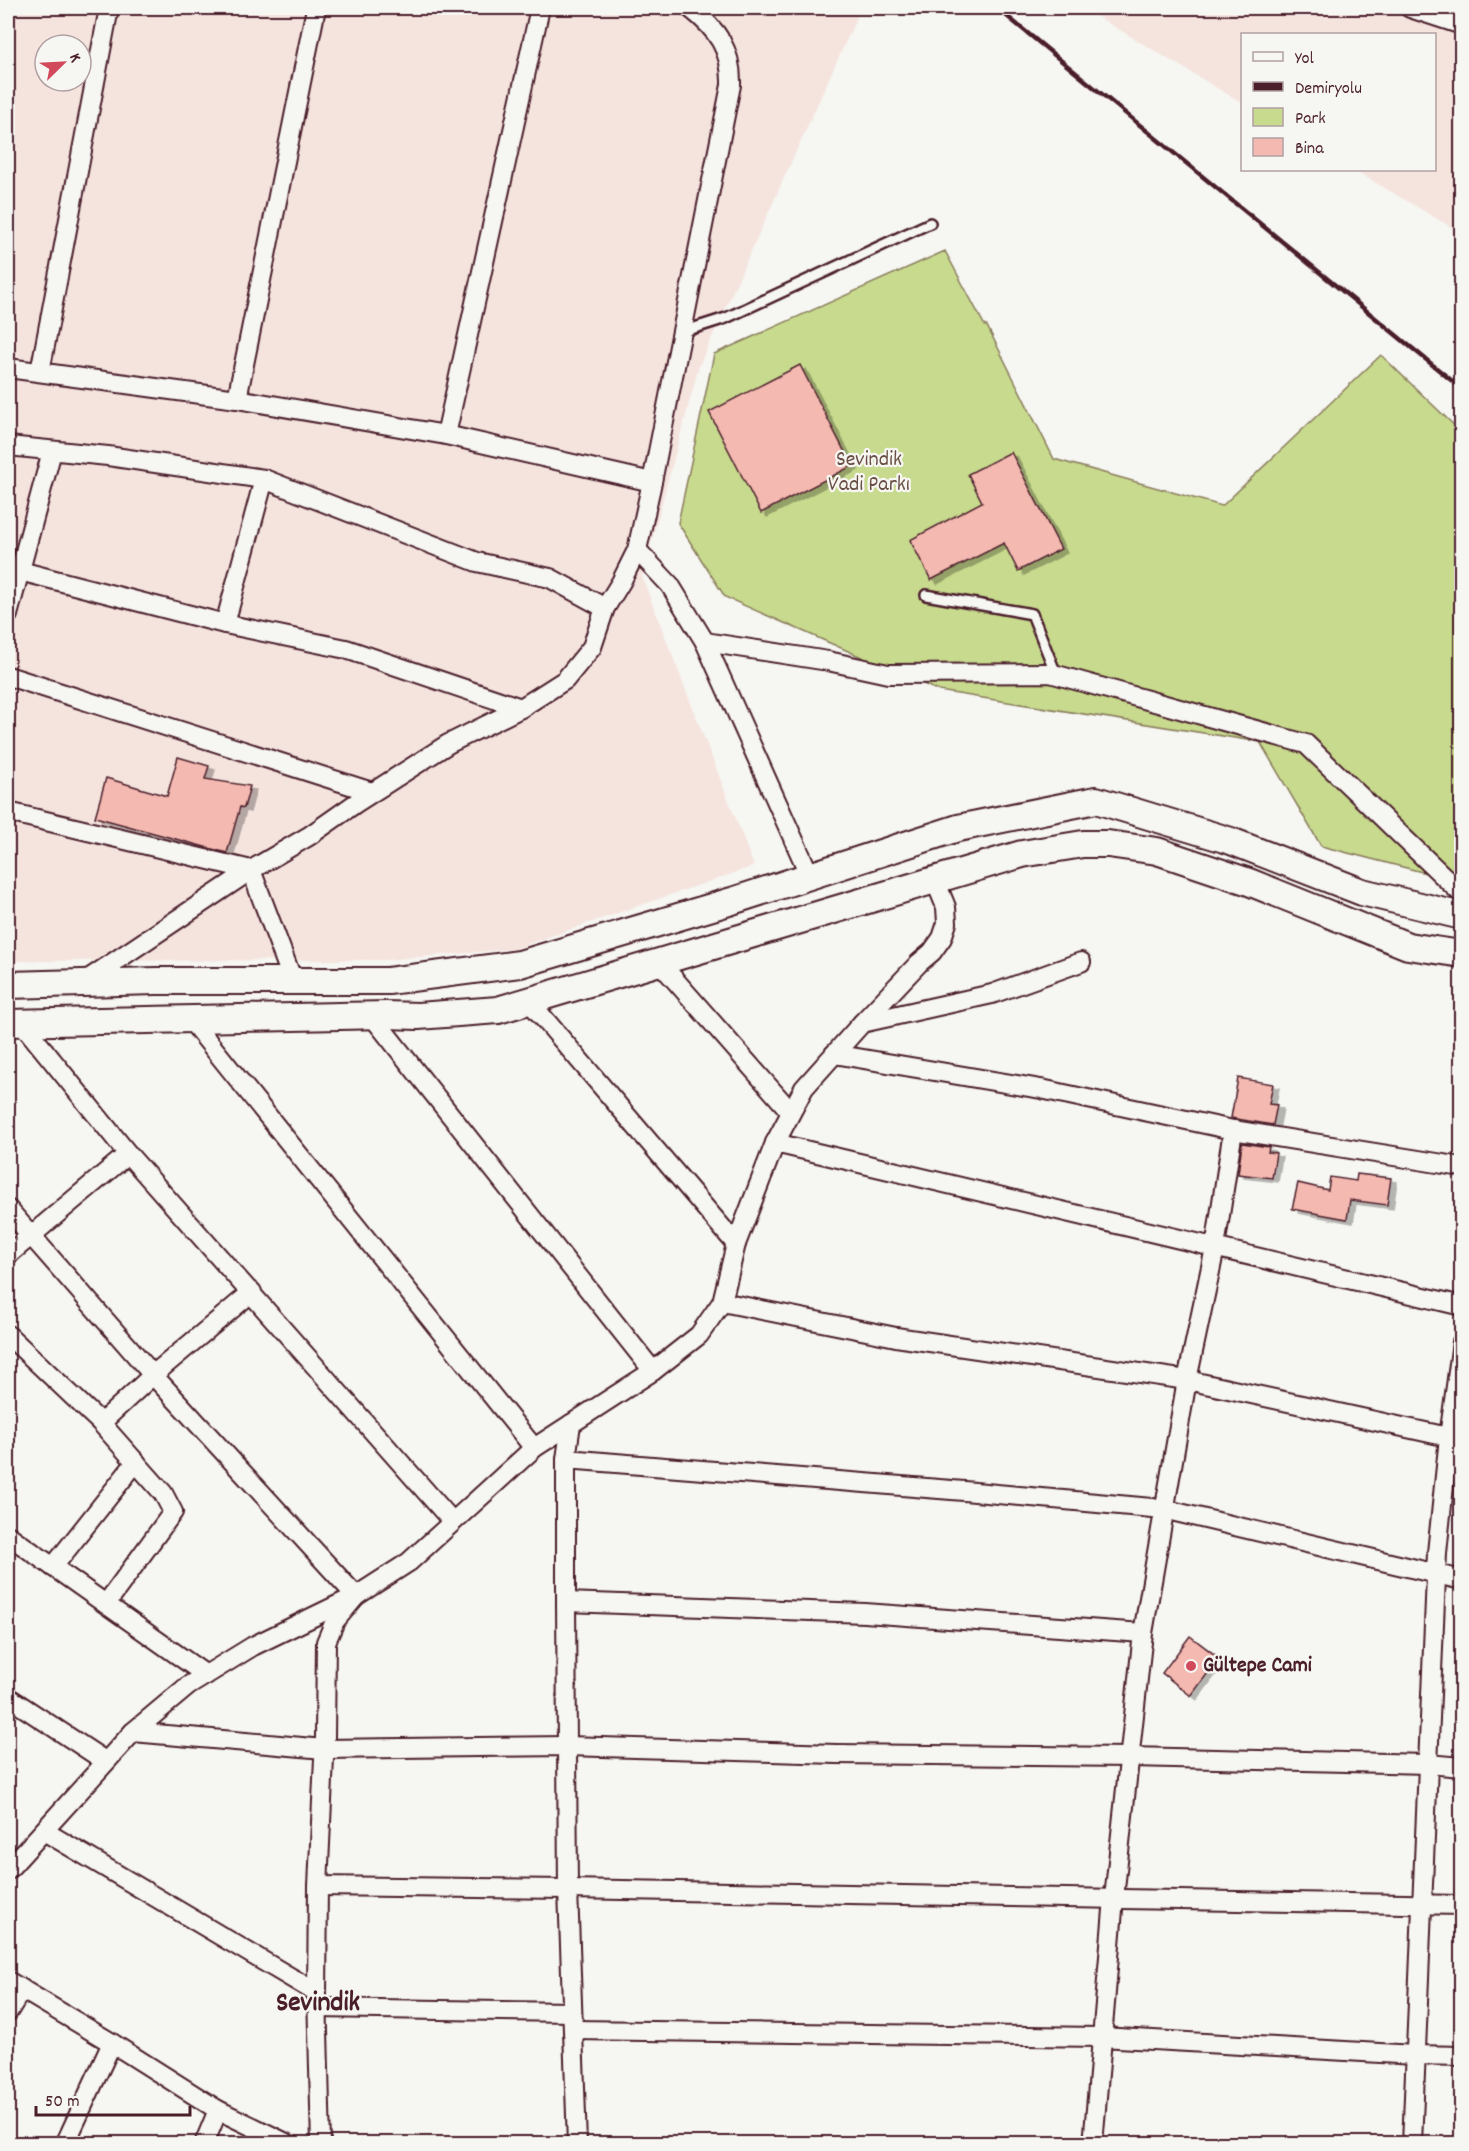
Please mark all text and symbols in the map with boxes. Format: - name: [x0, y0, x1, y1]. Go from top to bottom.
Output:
- north arrow: [33, 33, 93, 93]
- legend: [1241, 33, 1436, 171]
- text: Yol: [1295, 47, 1315, 72]
- text: K: [62, 50, 87, 67]
- text: Demiryolu: [1295, 77, 1362, 102]
- text: Park: [1295, 107, 1326, 132]
- text: Bina: [1295, 137, 1324, 162]
- park label: Sevindik Vadi Parkı: [828, 445, 910, 501]
- place label: Gültepe Cami: [1203, 1651, 1312, 1682]
- marker: Gültepe Cami: [1184, 1659, 1198, 1673]
- district label: Sevindik: [276, 1985, 360, 2025]
- scale bar: [36, 2079, 190, 2117]
- text: 50 m: [45, 2090, 80, 2115]

